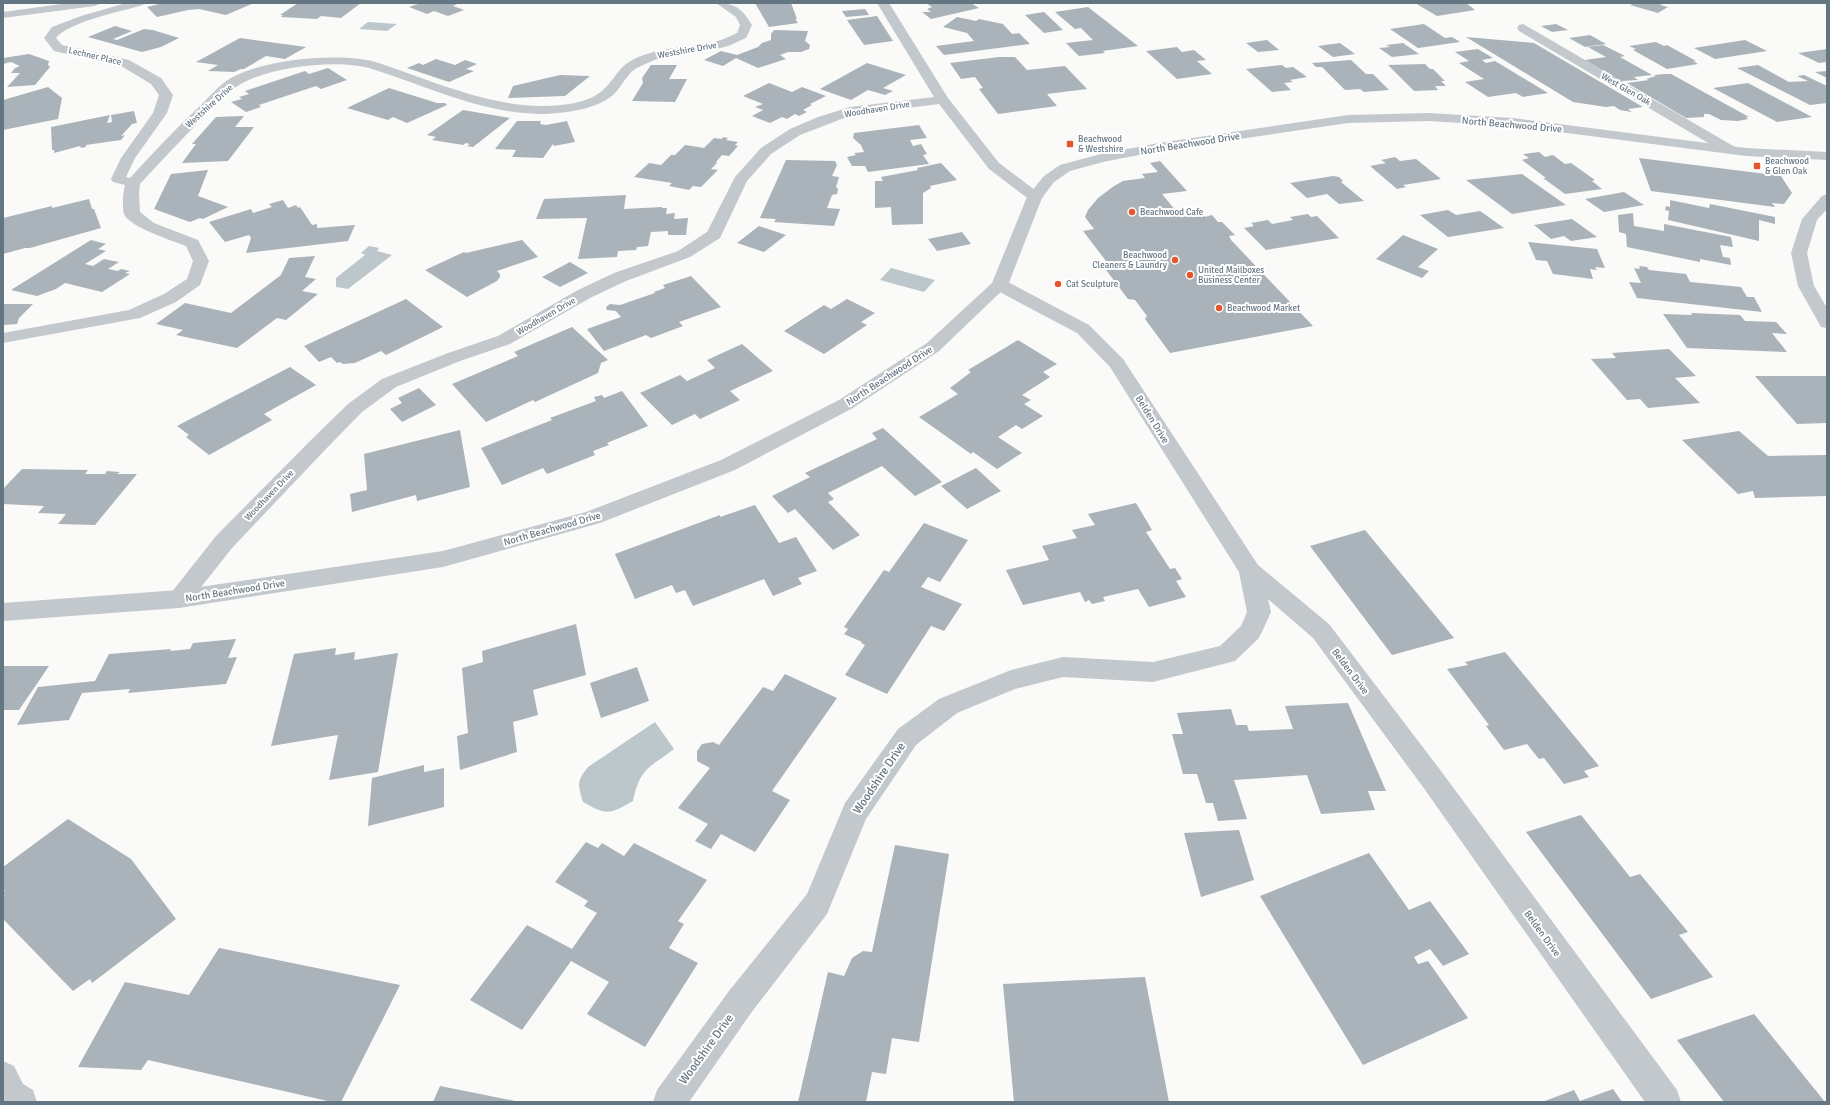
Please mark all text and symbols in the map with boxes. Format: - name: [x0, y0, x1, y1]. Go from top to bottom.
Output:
- street label: Westshire Drive: [657, 40, 718, 61]
- street label: Lechner Place: [67, 45, 123, 68]
- street label: West Glen Oak: [1599, 71, 1653, 108]
- street label: Westshire Drive: [183, 82, 236, 131]
- street label: Woodhaven Drive: [844, 99, 911, 120]
- street label: North Beachwood Drive: [1461, 115, 1562, 135]
- street label: North Beachwood Drive: [1140, 130, 1241, 158]
- place label: Beachwood & Westshire: [1078, 134, 1124, 155]
- marker: Beachwood & Westshire: [1065, 139, 1075, 149]
- place label: Beachwood & Glen Oak: [1765, 156, 1809, 177]
- marker: Beachwood & Glen Oak: [1752, 161, 1762, 171]
- marker: Beachwood Cafe: [1127, 207, 1137, 217]
- place label: Beachwood Cafe: [1140, 207, 1204, 218]
- place label: Beachwood Cleaners & Laundry: [1092, 250, 1168, 271]
- marker: Beachwood Cleaners & Laundry: [1170, 255, 1180, 265]
- place label: United Mailboxes Business Center: [1198, 265, 1264, 286]
- marker: United Mailboxes Business Center: [1185, 270, 1195, 280]
- marker: Cat Sculpture: [1053, 279, 1063, 289]
- place label: Cat Sculpture: [1066, 279, 1119, 290]
- street label: Woodhaven Drive: [515, 295, 578, 338]
- marker: Beachwood Market: [1214, 303, 1224, 313]
- place label: Beachwood Market: [1227, 303, 1300, 314]
- street label: North Beachwood Drive: [844, 343, 935, 408]
- street label: Belden Drive: [1133, 393, 1172, 446]
- street label: Woodhaven Drive: [242, 467, 297, 523]
- street label: North Beachwood Drive: [502, 509, 602, 549]
- street label: North Beachwood Drive: [185, 577, 286, 605]
- street label: Belden Drive: [1329, 646, 1371, 697]
- street label: Woodshire Drive: [850, 740, 909, 817]
- street label: Belden Drive: [1521, 908, 1563, 959]
- street label: Woodshire Drive: [676, 1011, 737, 1087]

